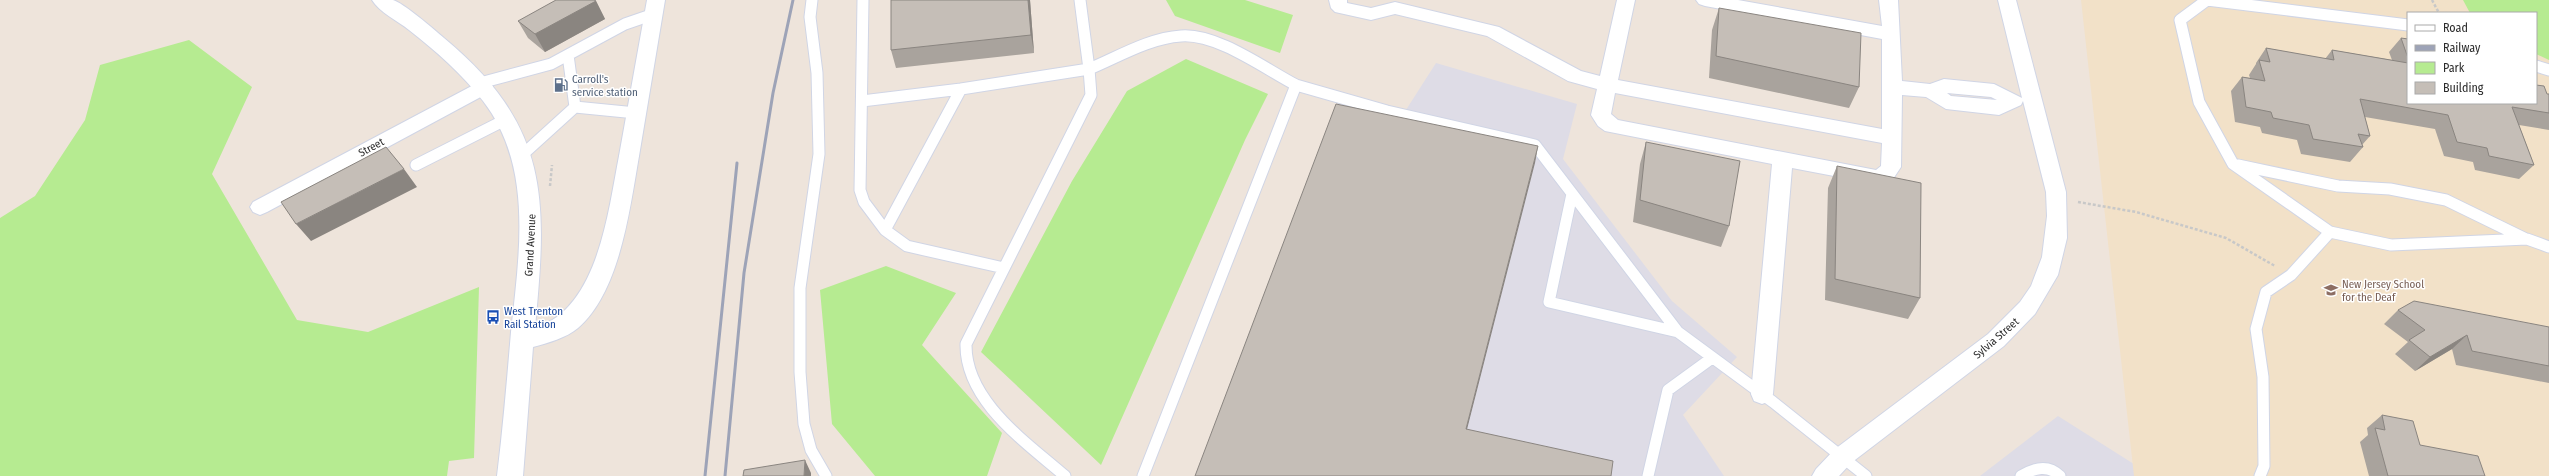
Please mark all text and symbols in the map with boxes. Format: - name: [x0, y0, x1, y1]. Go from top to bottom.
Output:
- legend: [2407, 12, 2537, 104]
- text: Road: [2443, 21, 2468, 35]
- text: Railway: [2443, 41, 2481, 55]
- text: Park: [2443, 61, 2465, 75]
- place label: Carroll's service station: [572, 73, 638, 99]
- fuel station icon: Carroll's service station: [553, 77, 569, 93]
- text: Building: [2443, 81, 2484, 95]
- street label: Street: [356, 135, 387, 160]
- street label: Grand Avenue: [522, 213, 539, 277]
- place label: New Jersey School for the Deaf: [2342, 278, 2424, 304]
- school or university icon: New Jersey School for the Deaf: [2323, 282, 2339, 298]
- place label: West Trenton Rail Station: [504, 305, 563, 331]
- bus stop icon: West Trenton Rail Station: [485, 309, 501, 325]
- street label: Sylvia Street: [1971, 315, 2022, 362]

